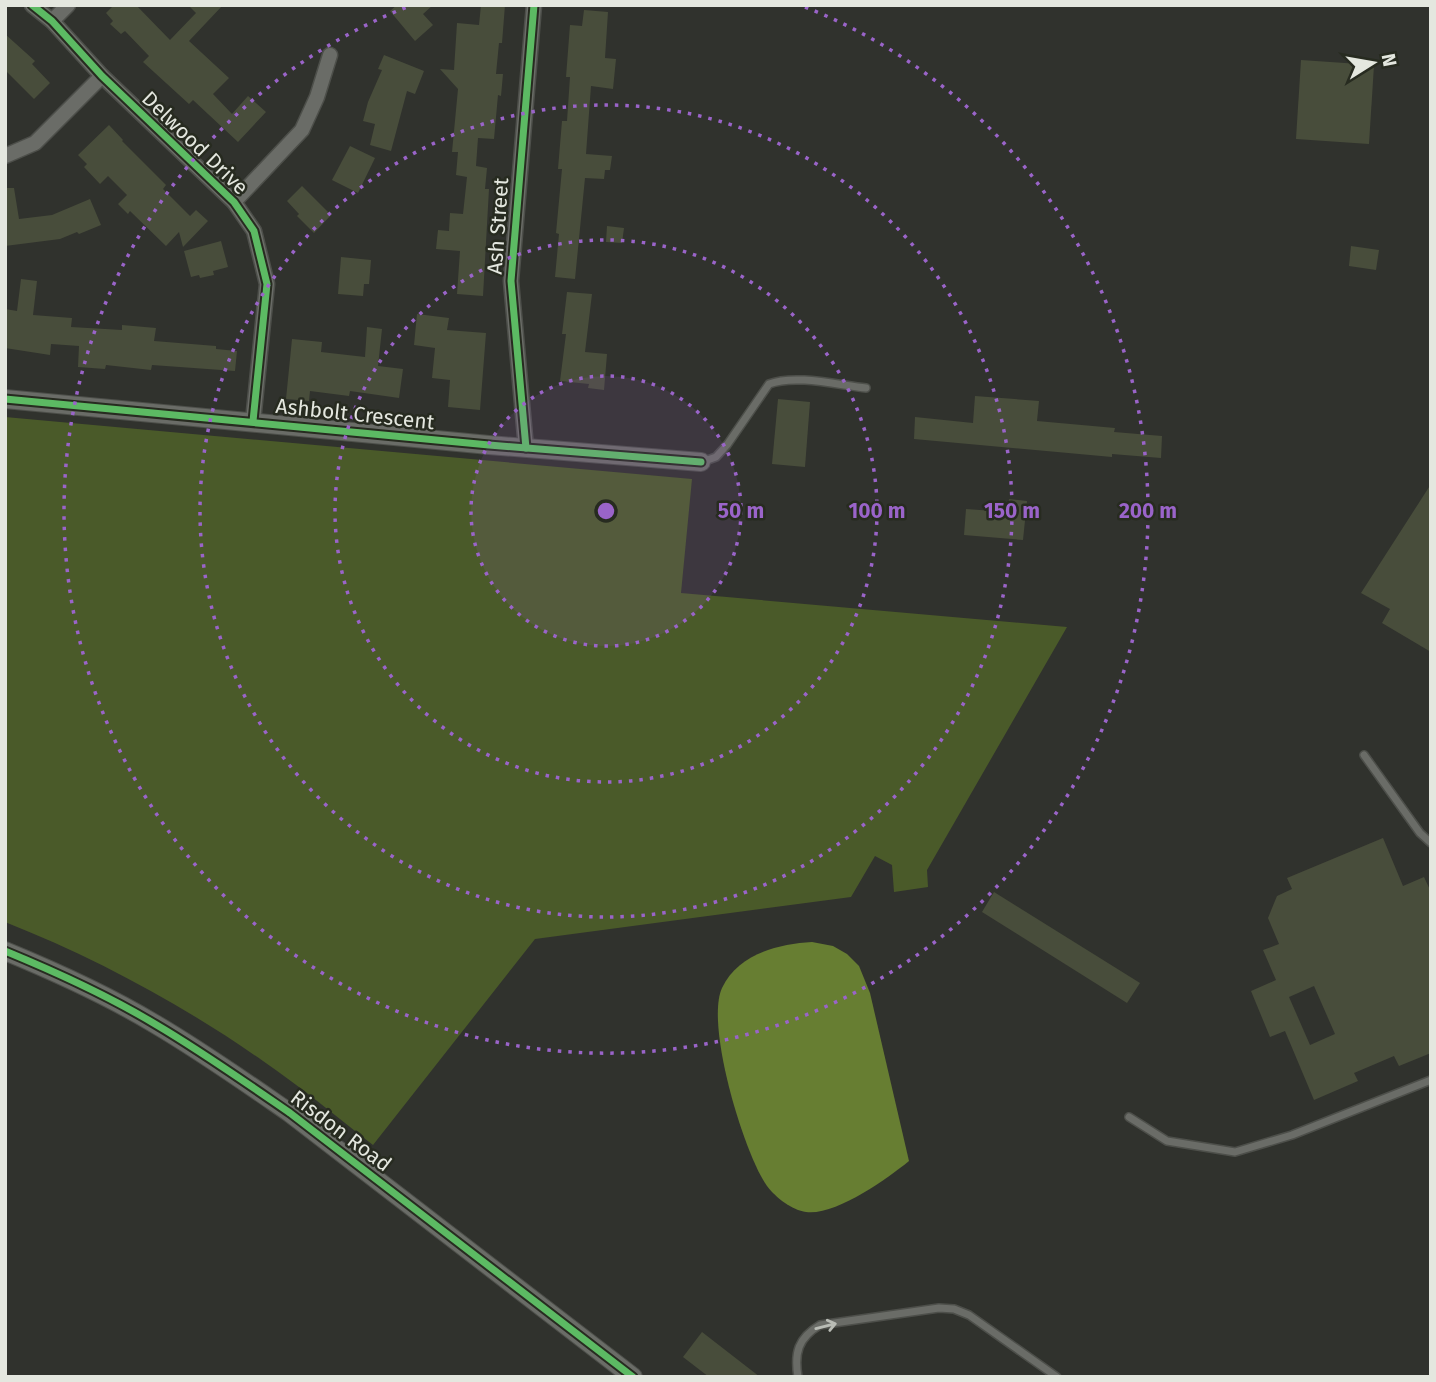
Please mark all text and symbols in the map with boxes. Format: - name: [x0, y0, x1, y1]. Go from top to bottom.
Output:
- north arrow: [1338, 28, 1408, 98]
- text: N: [1377, 51, 1402, 68]
- street label: Delwood Drive: [136, 86, 254, 200]
- street label: Ash Street: [482, 176, 514, 275]
- street label: Ashbolt Crescent: [274, 393, 436, 435]
- text: 50 m: [718, 498, 764, 524]
- text: 100 m: [848, 498, 906, 524]
- text: 150 m: [984, 498, 1040, 524]
- text: 200 m: [1119, 498, 1177, 524]
- centre of rings: [594, 499, 618, 523]
- street label: Risdon Road: [285, 1085, 397, 1177]
- one-way arrow: [814, 1318, 837, 1332]

